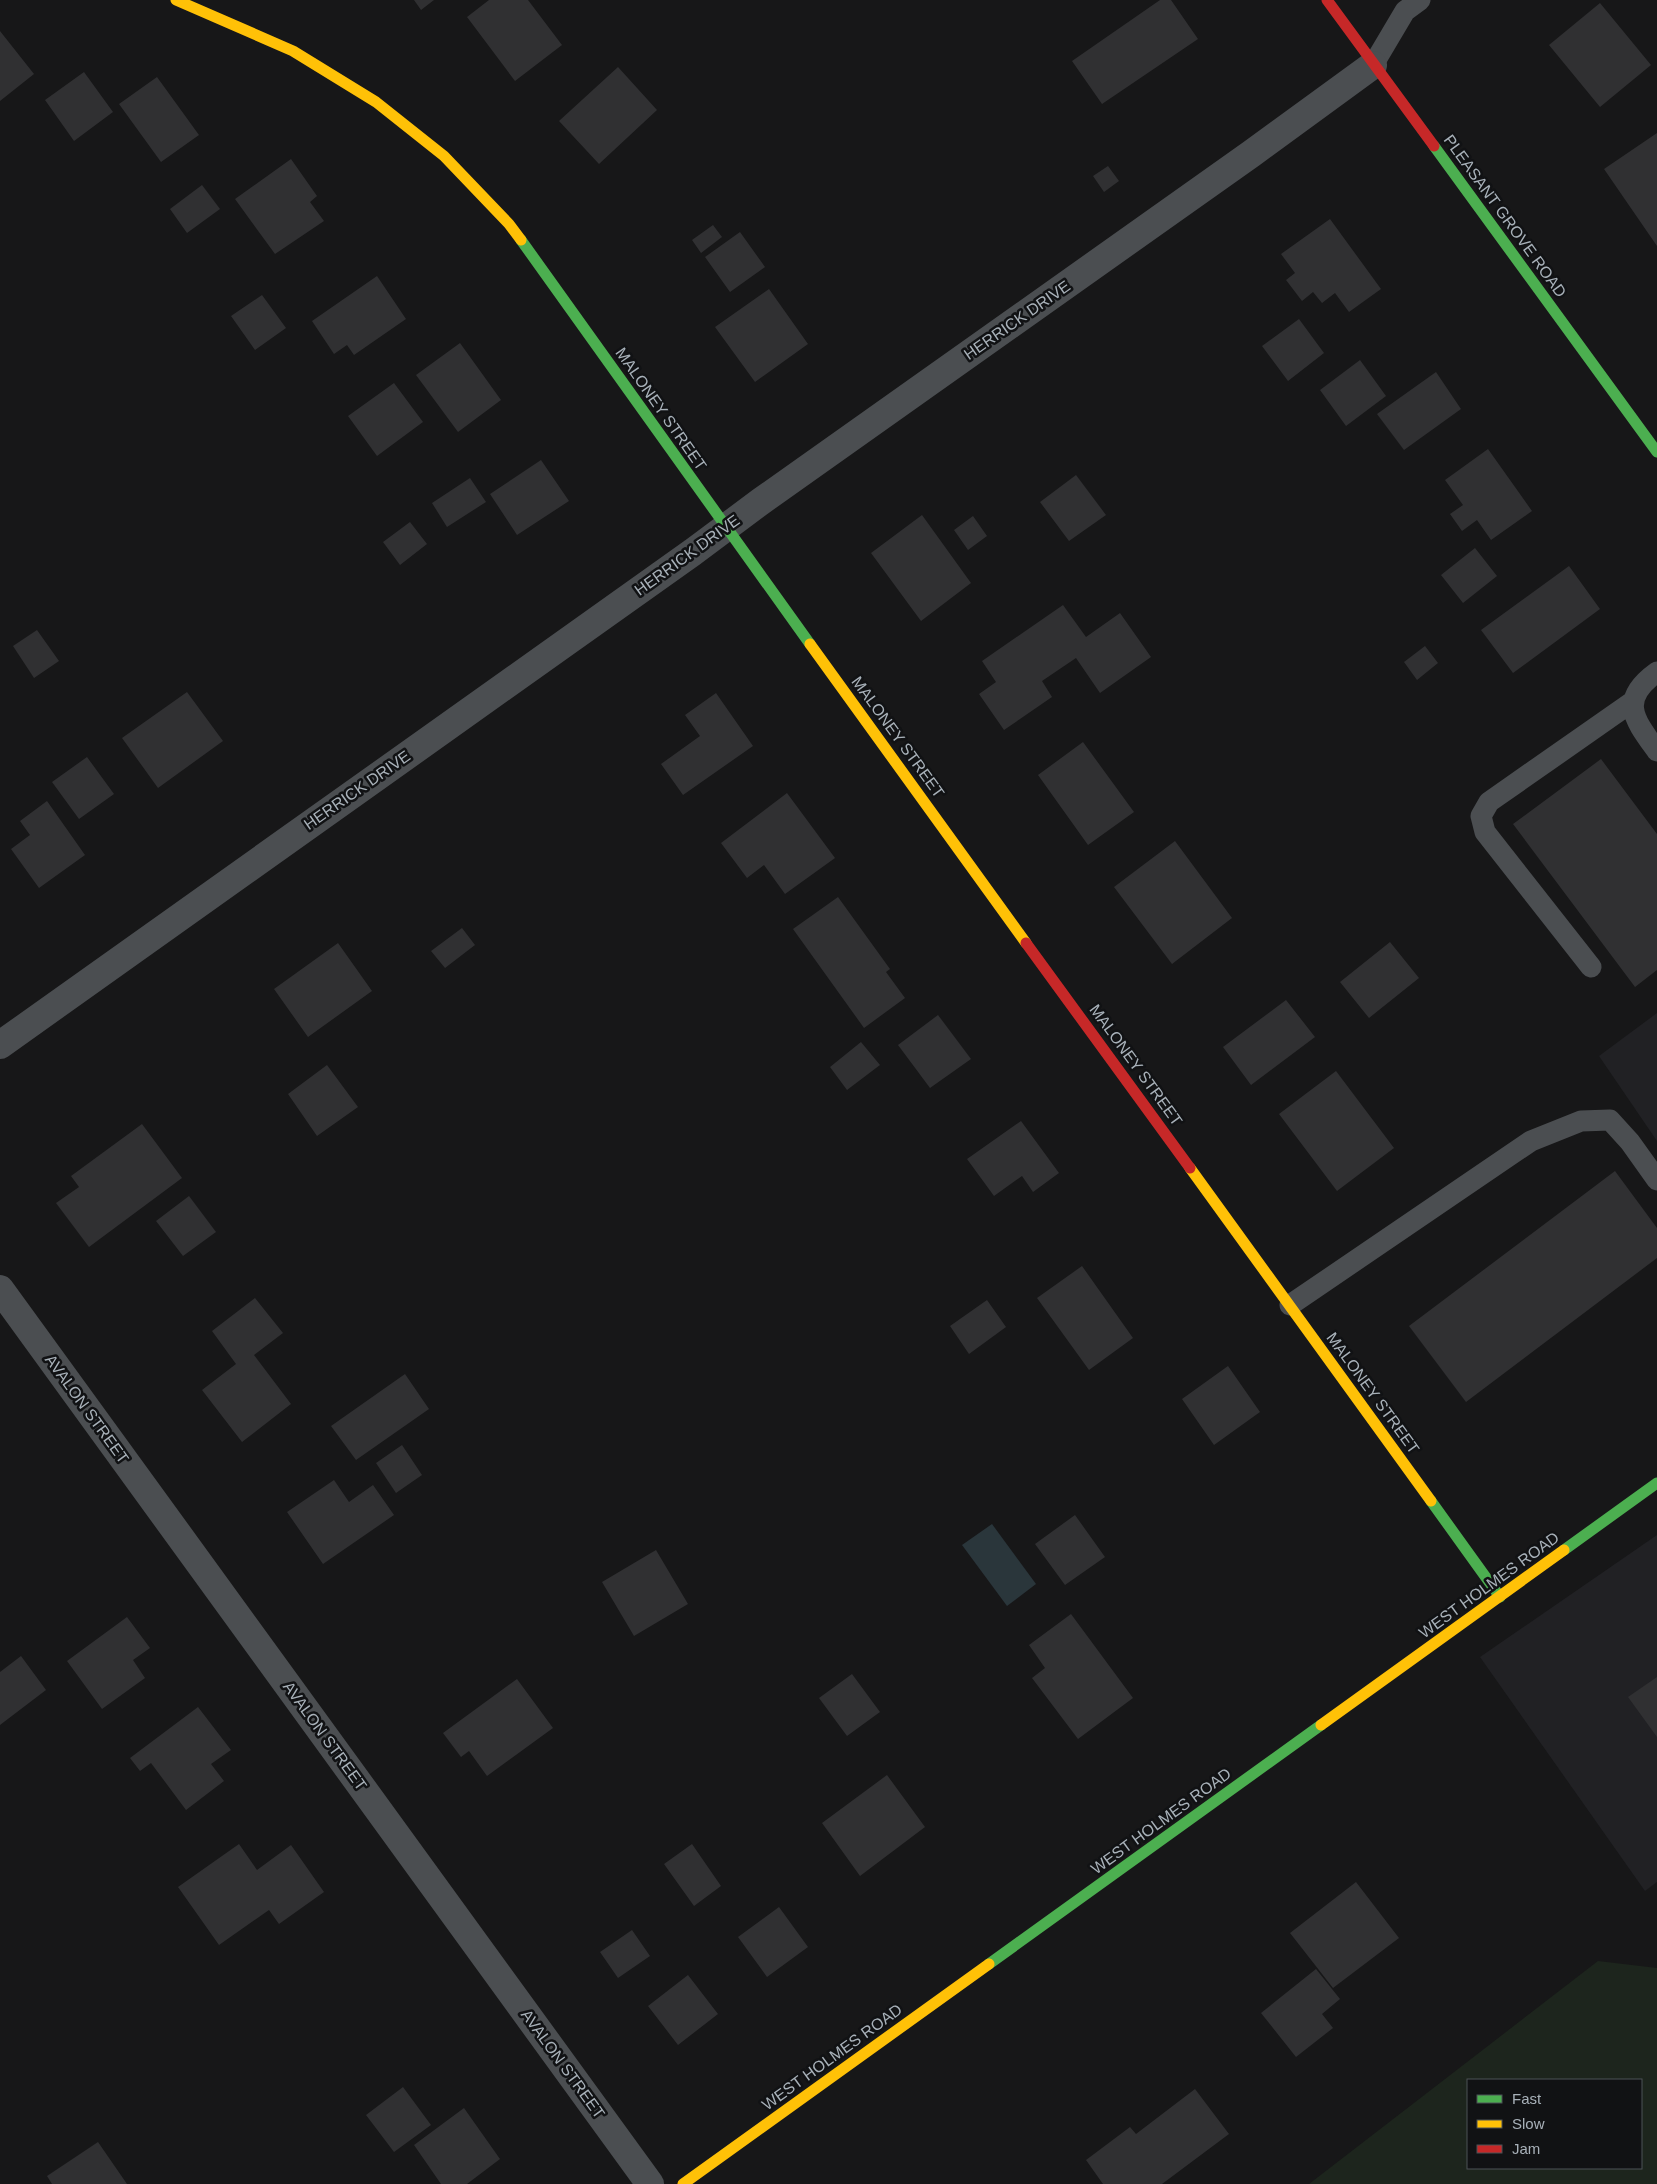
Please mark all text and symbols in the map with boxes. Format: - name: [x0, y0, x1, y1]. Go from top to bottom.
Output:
- street label: PLEASANT GROVE ROAD: [1440, 132, 1570, 300]
- street label: HERRICK DRIVE: [961, 277, 1073, 363]
- street label: MALONEY STREET: [612, 345, 710, 474]
- street label: HERRICK DRIVE: [631, 511, 743, 599]
- street label: MALONEY STREET: [848, 673, 948, 801]
- street label: HERRICK DRIVE: [301, 747, 413, 833]
- street label: MALONEY STREET: [1086, 1001, 1186, 1129]
- street label: MALONEY STREET: [1323, 1329, 1423, 1457]
- street label: AVALON STREET: [42, 1351, 132, 1467]
- street label: WEST HOLMES ROAD: [1416, 1529, 1562, 1641]
- street label: AVALON STREET: [280, 1678, 370, 1794]
- street label: WEST HOLMES ROAD: [1088, 1765, 1234, 1877]
- street label: WEST HOLMES ROAD: [759, 2001, 905, 2113]
- street label: AVALON STREET: [518, 2006, 608, 2122]
- legend: [1467, 2079, 1642, 2169]
- text: Fast: [1512, 2090, 1542, 2107]
- text: Slow: [1512, 2115, 1545, 2132]
- text: Jam: [1512, 2140, 1540, 2157]

